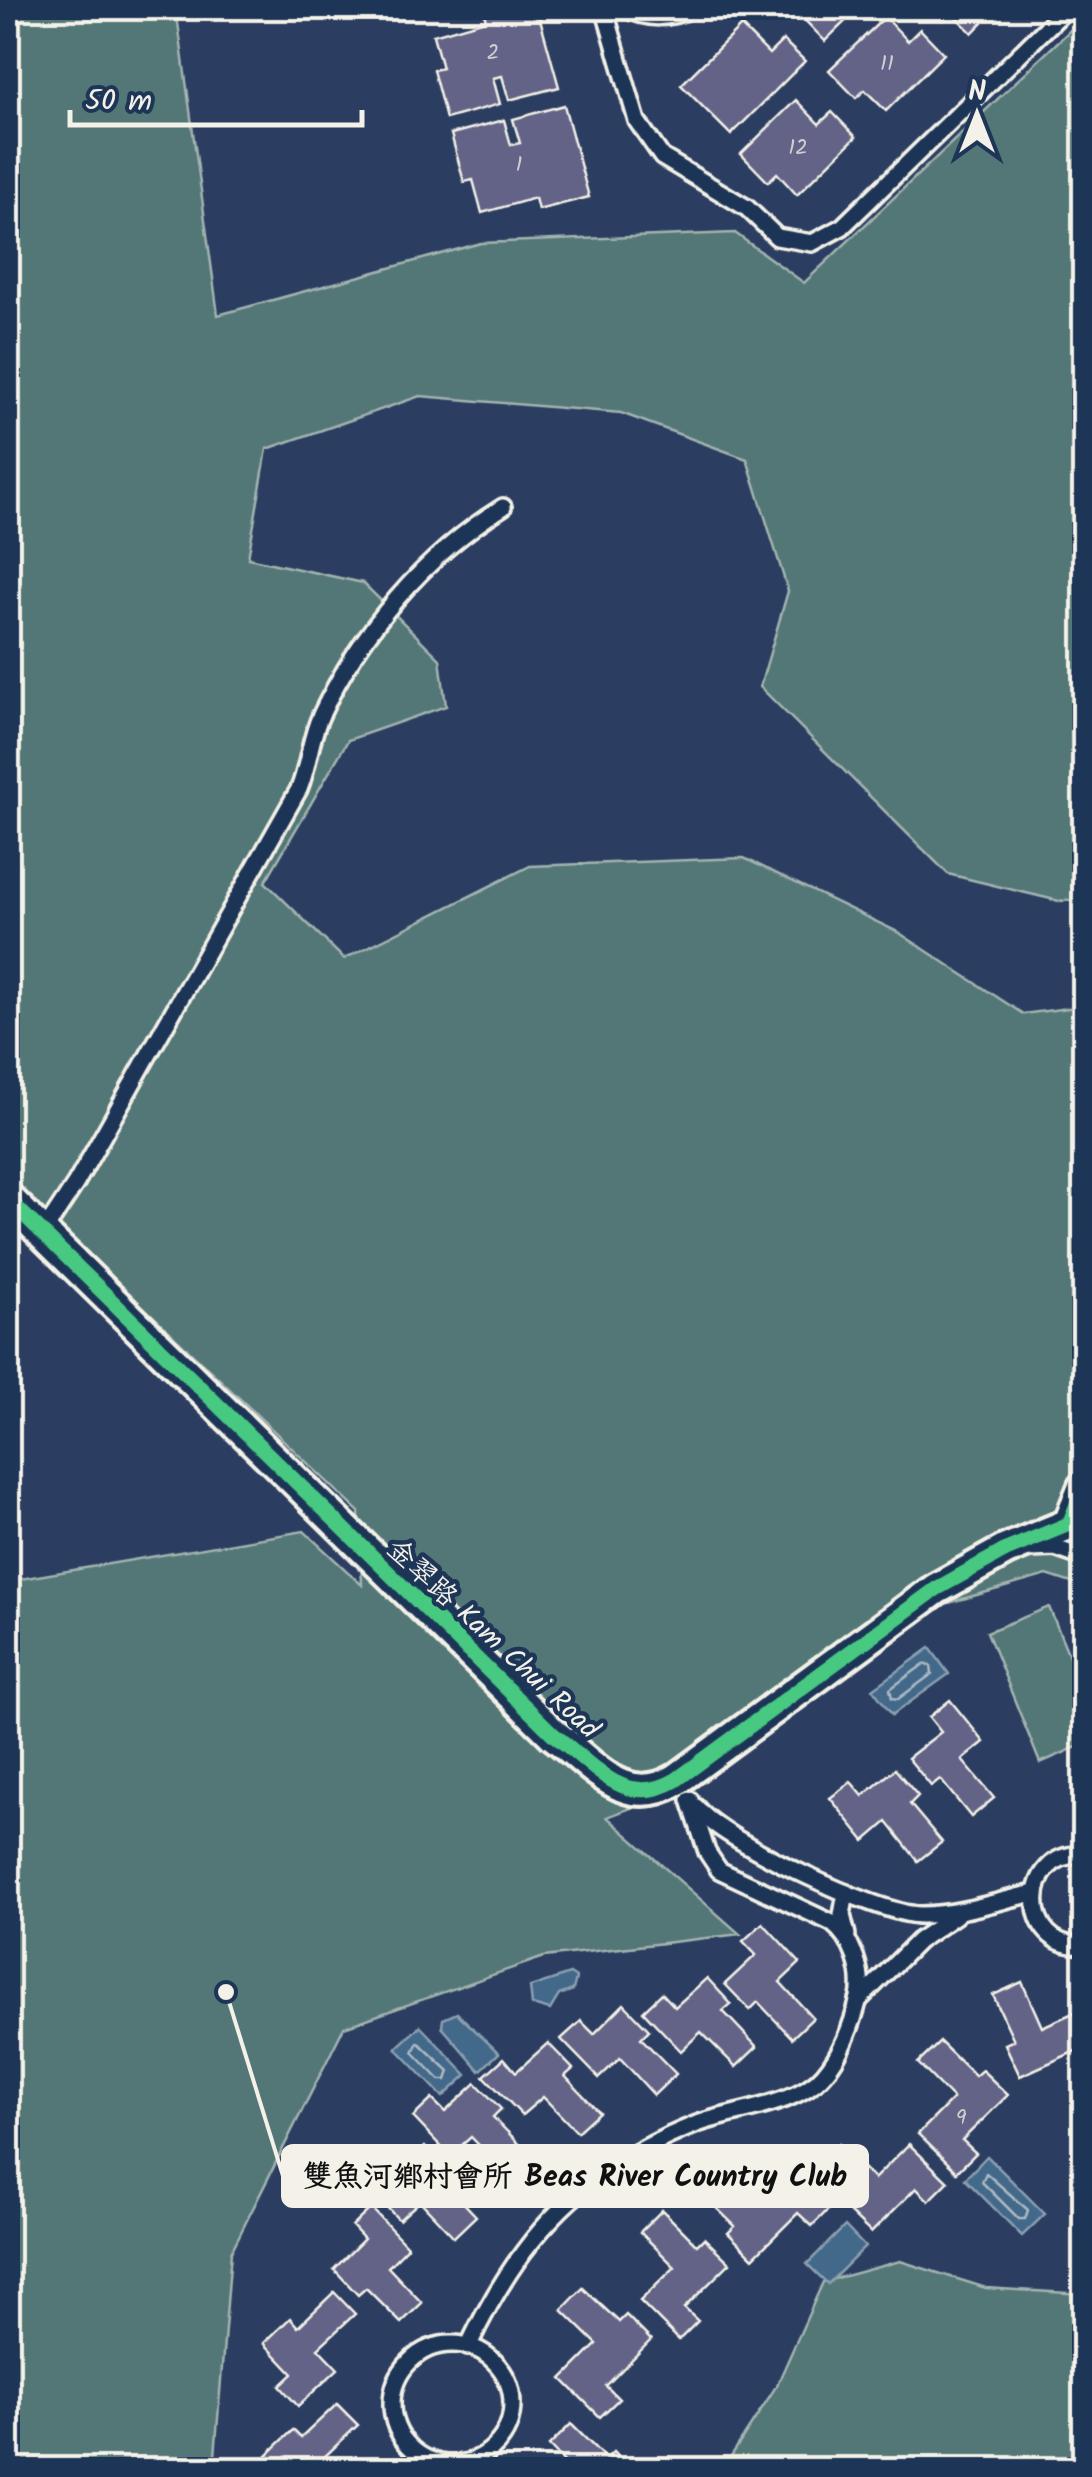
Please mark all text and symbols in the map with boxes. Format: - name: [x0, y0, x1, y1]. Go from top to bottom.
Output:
- house number: 2: [487, 36, 499, 71]
- house number: 11: [880, 47, 894, 82]
- scale bar: [70, 65, 362, 127]
- north arrow: [927, 65, 1027, 165]
- text: N: [968, 70, 986, 115]
- text: 50 m: [85, 78, 152, 126]
- house number: 12: [788, 131, 808, 166]
- house number: 1: [516, 148, 522, 183]
- street label: 金翠路 Kam Chui Road: [375, 1529, 610, 1752]
- house number: 9: [956, 2101, 967, 2136]
- callout: 雙魚河鄉村會所 Beas River Country Club: [283, 2146, 867, 2206]
- text: 雙魚河鄉村會所 Beas River Country Club: [303, 2154, 847, 2202]

